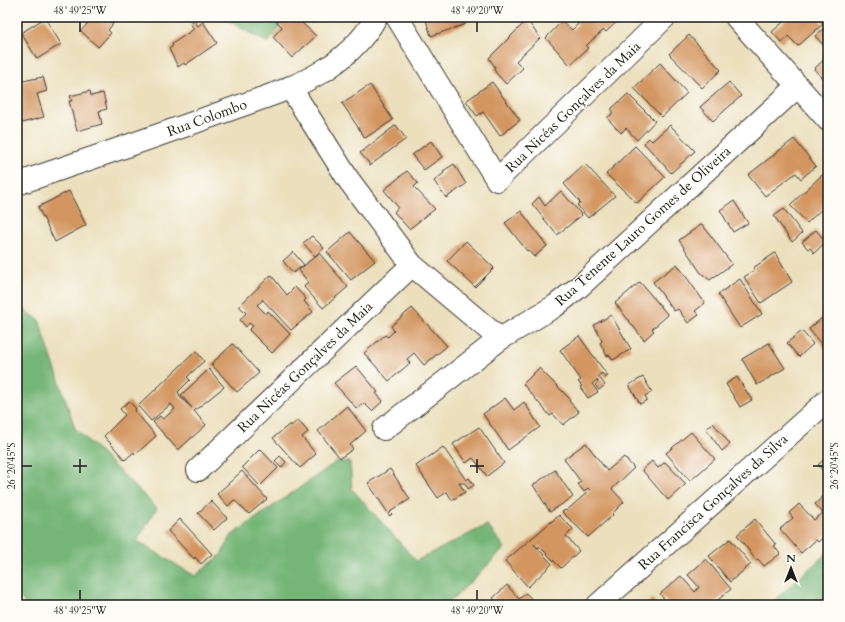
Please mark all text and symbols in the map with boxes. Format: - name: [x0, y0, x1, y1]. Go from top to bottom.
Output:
- text: 48°49'25"W: [53, 4, 108, 18]
- text: 48°49'20"W: [450, 4, 505, 18]
- street label: Rua Nicéas Gonçalves da Maia: [501, 37, 645, 177]
- street label: Rua Colombo: [165, 95, 250, 141]
- street label: Rua Tenente Lauro Gomes de Oliveira: [551, 142, 735, 310]
- street label: Rua Nicéas Gonçalves da Maia: [233, 297, 377, 437]
- street label: Rua Francisca Gonçalves da Silva: [634, 430, 792, 574]
- text: 26°20'45"S: [5, 442, 19, 490]
- text: 26°20'45"S: [828, 442, 842, 490]
- north arrow: [771, 548, 811, 588]
- text: N: [786, 551, 796, 566]
- text: 48°49'25"W: [53, 604, 108, 618]
- text: 48°49'20"W: [450, 604, 505, 618]

